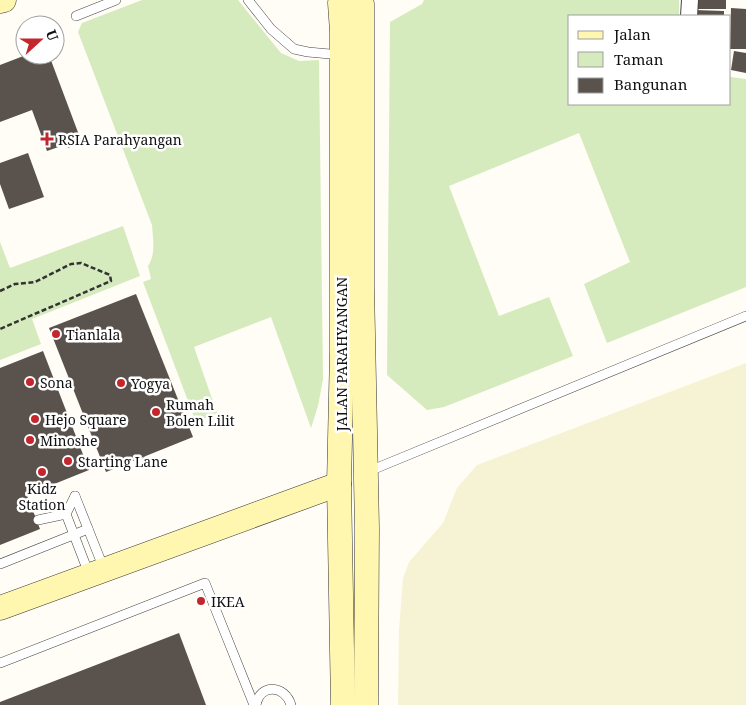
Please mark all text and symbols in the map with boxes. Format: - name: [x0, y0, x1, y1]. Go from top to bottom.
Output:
- north arrow: [15, 15, 65, 65]
- legend: [568, 15, 731, 105]
- text: Jalan: [613, 24, 651, 44]
- text: U: [42, 27, 64, 44]
- text: Taman: [614, 49, 664, 69]
- text: Bangunan: [614, 74, 688, 94]
- place label: RSIA Parahyangan: [58, 130, 182, 149]
- marker: RSIA Parahyangan: [40, 132, 54, 146]
- street label: JALAN PARAHYANGAN: [332, 276, 351, 432]
- place label: Tianlala: [66, 325, 121, 344]
- marker: Tianlala: [50, 328, 62, 340]
- place label: Sona: [40, 373, 73, 392]
- place label: Yogya: [130, 374, 170, 393]
- marker: Sona: [24, 376, 36, 388]
- marker: Yogya: [115, 377, 127, 389]
- place label: Rumah Bolen Lilit: [166, 395, 235, 430]
- marker: Rumah Bolen Lilit: [150, 406, 162, 418]
- place label: Hejo Square: [45, 410, 127, 429]
- marker: Hejo Square: [29, 413, 41, 425]
- place label: Minoshe: [40, 431, 97, 450]
- marker: Minoshe: [24, 434, 36, 446]
- place label: Starting Lane: [78, 452, 168, 471]
- marker: Starting Lane: [62, 455, 74, 467]
- marker: Kidz Station: [36, 466, 48, 478]
- place label: Kidz Station: [19, 479, 65, 514]
- place label: IKEA: [211, 592, 245, 611]
- marker: IKEA: [195, 595, 207, 607]

